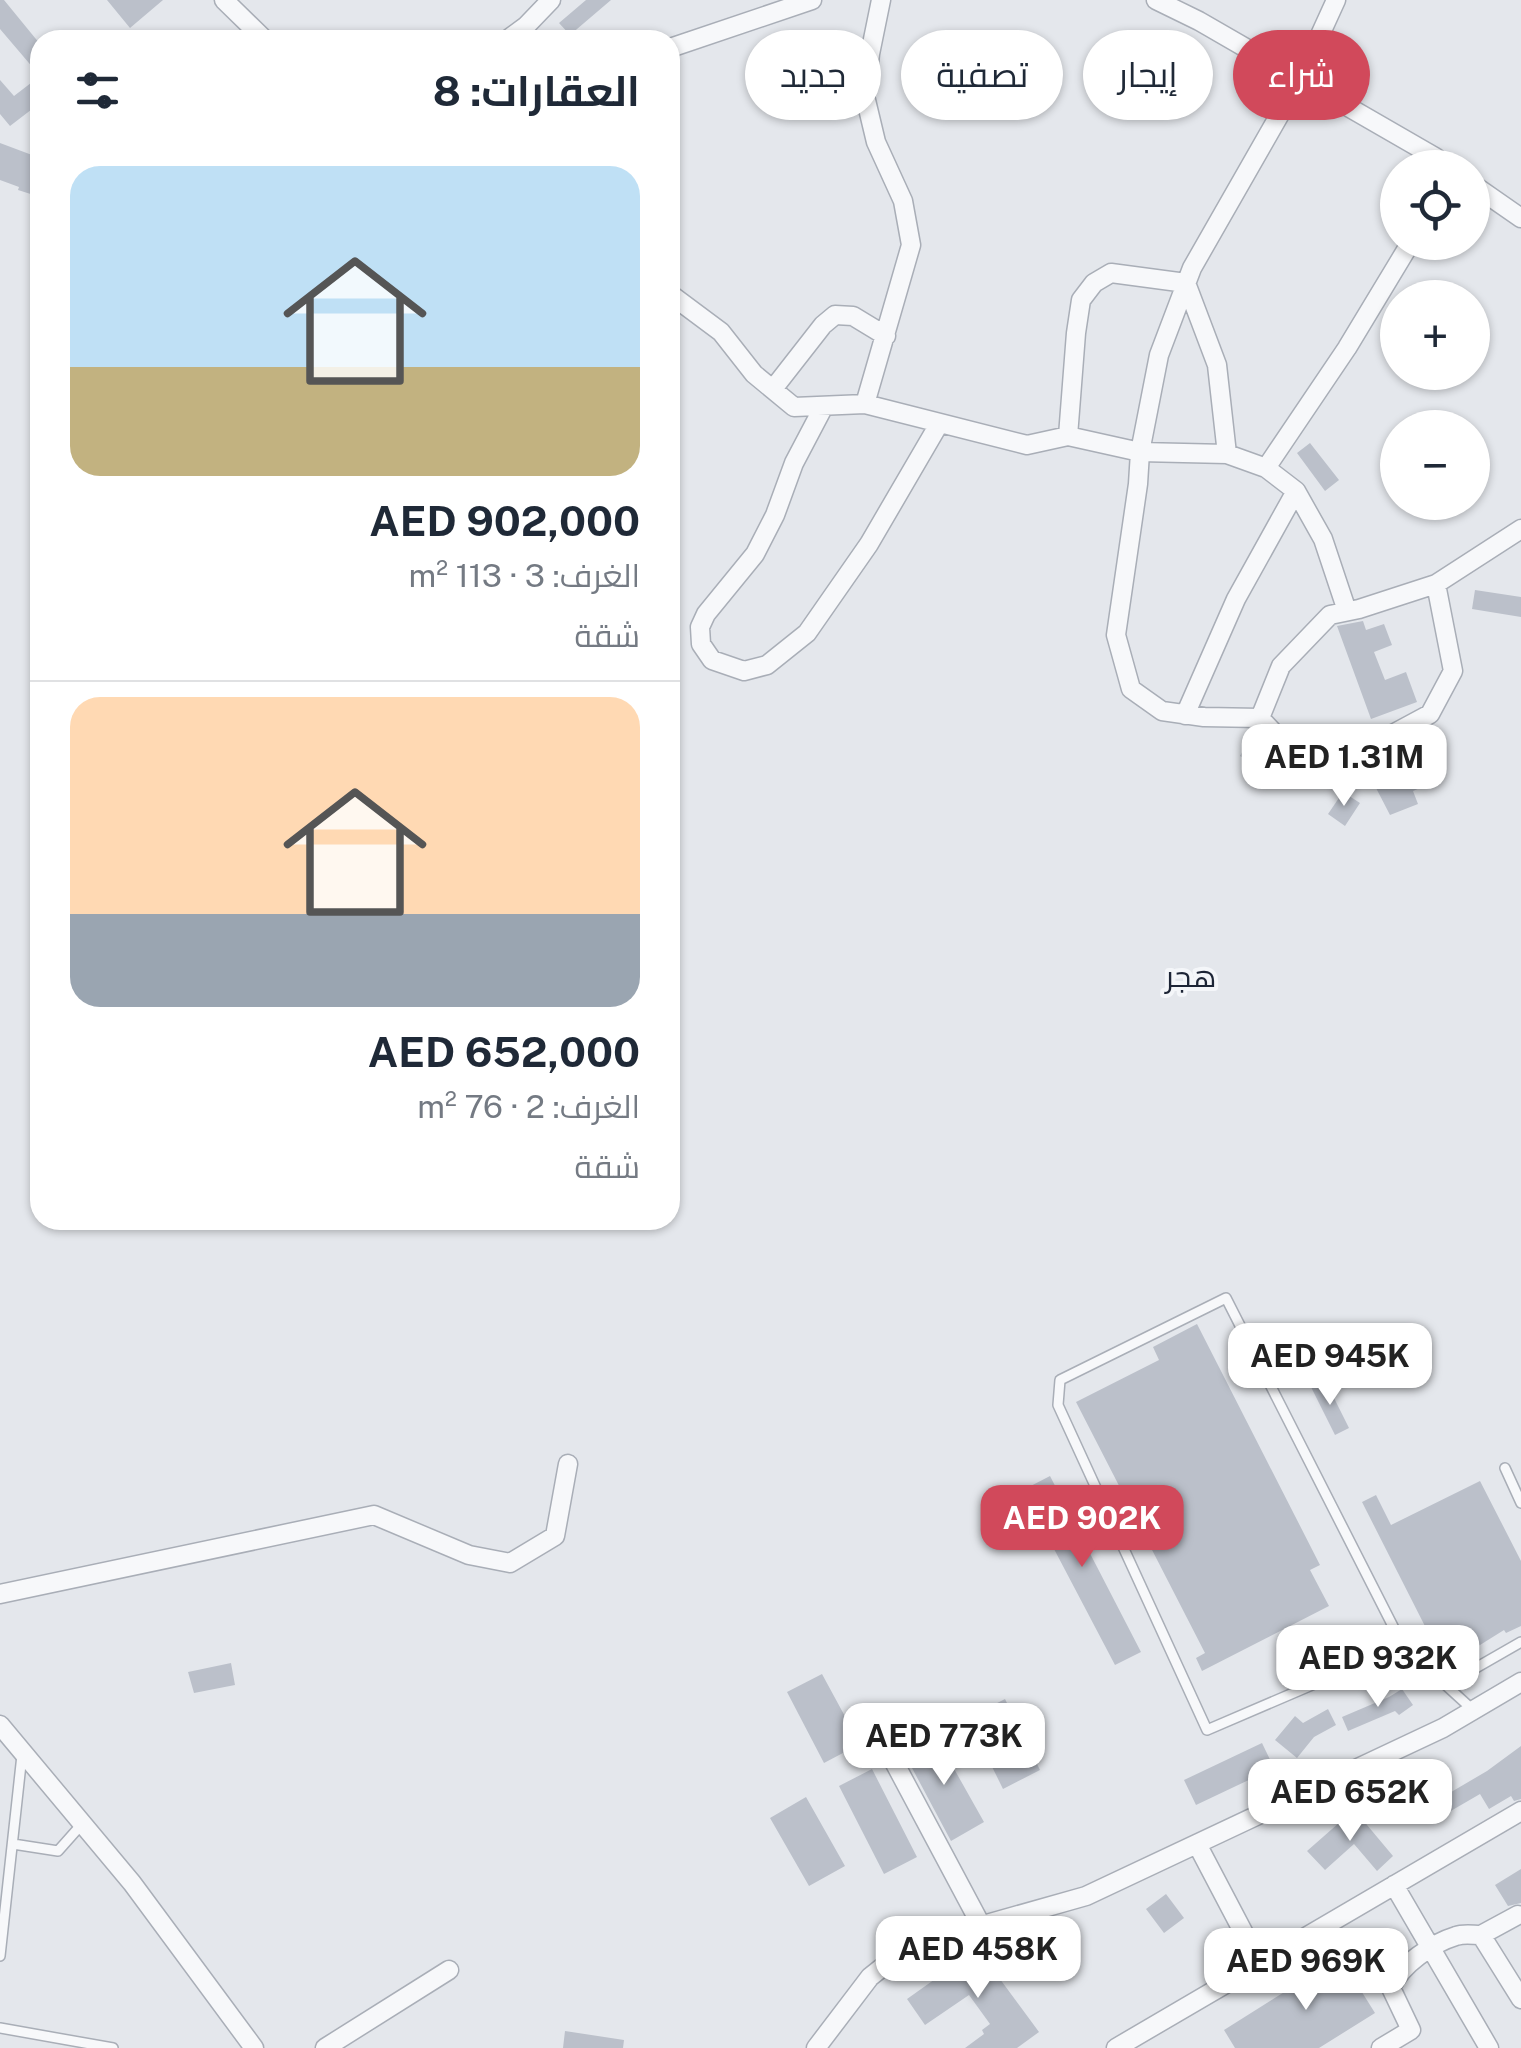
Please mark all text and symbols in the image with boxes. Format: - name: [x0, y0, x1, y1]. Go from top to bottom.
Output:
- chip: جديد: [745, 30, 881, 120]
- chip: تصفية: [901, 30, 1063, 120]
- chip: إيجار: [1083, 30, 1213, 120]
- chip: شراء: [1233, 30, 1370, 120]
- icon: filters: [70, 63, 125, 118]
- text: العقارات: 8: [433, 66, 640, 115]
- map controls: [1380, 150, 1490, 520]
- button: locate: [1380, 150, 1490, 260]
- icon: home: [265, 231, 445, 411]
- button: +: [1380, 280, 1490, 390]
- button: −: [1380, 410, 1490, 520]
- text: AED 902,000: [369, 496, 640, 545]
- text: الغرف: 3 · 113 m²: [409, 557, 640, 594]
- text: شقة: [575, 617, 640, 654]
- pin: AED 1.31M: [1230, 724, 1458, 809]
- text: AED 1.31M: [1264, 738, 1424, 775]
- icon: home: [265, 762, 445, 942]
- district label: هجر: [1164, 958, 1216, 994]
- text: AED 652,000: [368, 1027, 640, 1076]
- text: الغرف: 2 · 76 m²: [417, 1088, 640, 1125]
- text: شقة: [575, 1148, 640, 1185]
- pin: AED 945K: [1227, 1323, 1433, 1408]
- text: AED 945K: [1250, 1337, 1410, 1374]
- pin: AED 902K: [979, 1485, 1185, 1570]
- text: AED 902K: [1003, 1499, 1161, 1536]
- pin: AED 932K: [1275, 1625, 1481, 1710]
- text: AED 932K: [1298, 1639, 1458, 1676]
- pin: AED 773K: [841, 1703, 1047, 1788]
- text: AED 773K: [865, 1717, 1023, 1754]
- pin: AED 652K: [1247, 1759, 1453, 1844]
- text: AED 652K: [1270, 1773, 1430, 1810]
- pin: AED 458K: [875, 1916, 1081, 2001]
- pin: AED 969K: [1203, 1928, 1409, 2013]
- text: AED 458K: [898, 1930, 1058, 1967]
- text: AED 969K: [1226, 1942, 1386, 1979]

